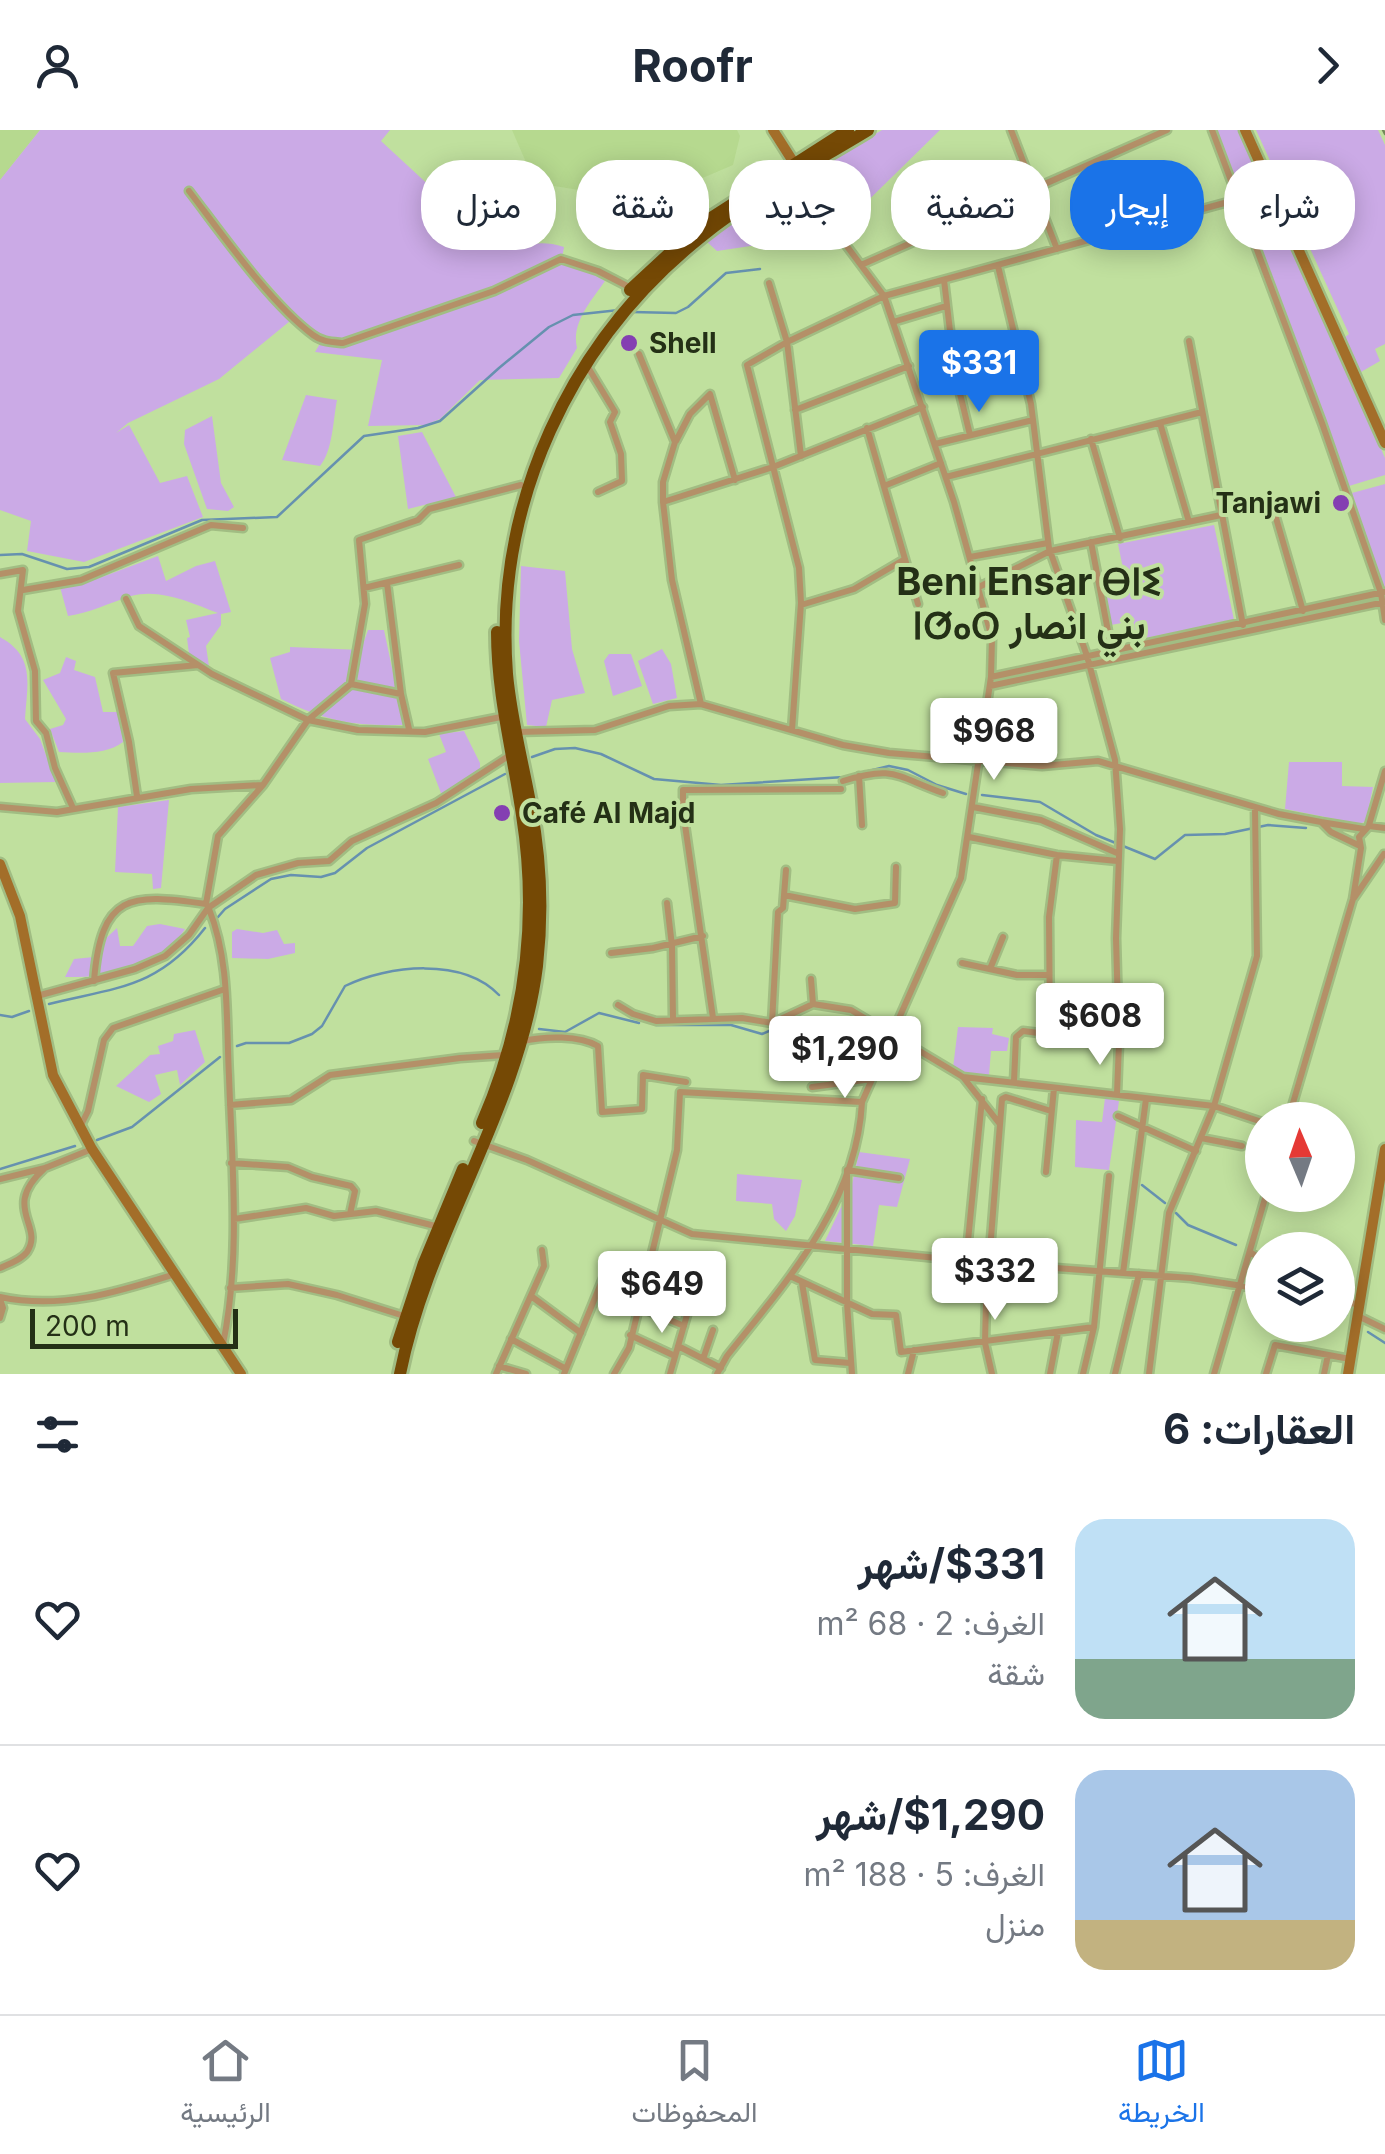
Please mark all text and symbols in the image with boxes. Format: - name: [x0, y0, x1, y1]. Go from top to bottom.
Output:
- icon: person: [30, 38, 85, 93]
- text: Roofr: [632, 38, 753, 93]
- icon: forward: [1300, 38, 1355, 93]
- chip: منزل: [421, 160, 556, 250]
- chip: شقة: [576, 160, 709, 250]
- chip: جديد: [729, 160, 871, 250]
- chip: تصفية: [891, 160, 1050, 250]
- chip: إيجار: [1070, 160, 1204, 250]
- chip: شراء: [1224, 160, 1355, 250]
- place label: Shell: [649, 326, 717, 360]
- pin: $331: [920, 330, 1038, 415]
- marker: Shell: [618, 332, 640, 354]
- text: $331: [941, 343, 1017, 382]
- place label: Tanjawi: [1215, 486, 1321, 520]
- marker: Tanjawi: [1330, 492, 1352, 514]
- district label: Beni Ensar ⴱⵏⵉ ⵏⵚⴰⵔ بني انصار: [896, 558, 1162, 658]
- pin: $968: [935, 698, 1053, 783]
- text: $968: [952, 711, 1036, 750]
- place label: Café Al Majd: [522, 796, 696, 830]
- marker: Café Al Majd: [491, 802, 513, 824]
- pin: $608: [1041, 983, 1159, 1068]
- text: $608: [1058, 996, 1142, 1035]
- pin: $1,290: [764, 1016, 926, 1101]
- text: $1,290: [791, 1029, 899, 1068]
- north arrow: [1245, 1102, 1355, 1212]
- map controls: [1245, 1102, 1355, 1342]
- button: layers: [1245, 1232, 1355, 1342]
- pin: $332: [936, 1238, 1054, 1323]
- pin: $649: [603, 1251, 721, 1336]
- text: $332: [954, 1251, 1036, 1290]
- text: $649: [620, 1264, 704, 1303]
- scale bar: [30, 1304, 238, 1348]
- text: 200 m: [45, 1309, 130, 1343]
- text: العقارات: 6: [1163, 1403, 1355, 1454]
- icon: filters: [30, 1407, 85, 1462]
- text: $331/شهر: [858, 1538, 1045, 1589]
- icon: home: [1155, 1559, 1275, 1679]
- icon: heart: [30, 1592, 85, 1647]
- text: الغرف: 2 · 68 m²: [816, 1604, 1045, 1643]
- text: شقة: [987, 1654, 1045, 1693]
- text: $1,290/شهر: [816, 1789, 1045, 1840]
- icon: home: [1155, 1810, 1275, 1930]
- icon: heart: [30, 1843, 85, 1898]
- text: الغرف: 5 · 188 m²: [803, 1855, 1045, 1894]
- text: منزل: [985, 1905, 1045, 1944]
- tab: الرئيسية: [180, 2033, 271, 2137]
- tab: المحفوظات: [631, 2033, 758, 2137]
- tab: الخريطة: [1118, 2033, 1205, 2137]

